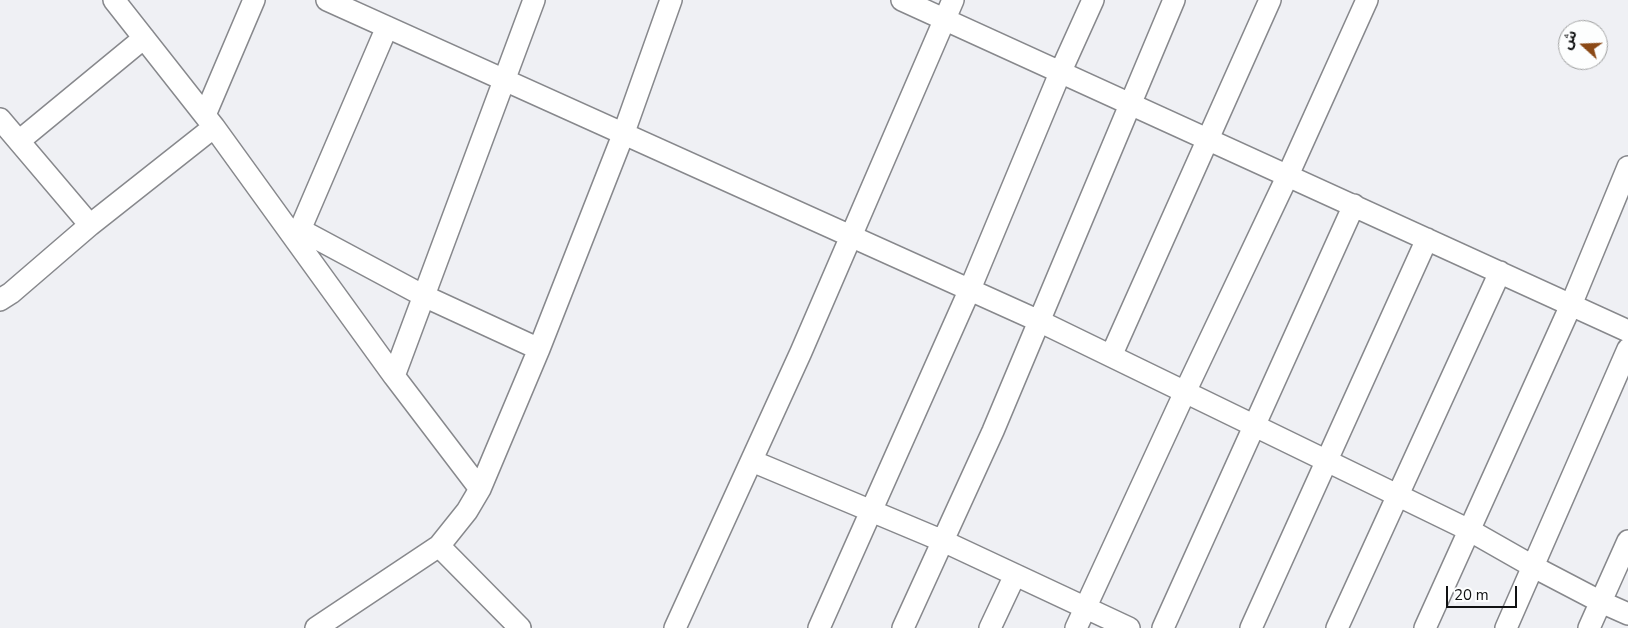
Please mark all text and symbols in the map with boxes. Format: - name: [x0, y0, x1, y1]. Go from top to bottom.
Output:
- north arrow: [1558, 20, 1608, 70]
- text: ش: [1557, 28, 1582, 52]
- scale bar: [1448, 576, 1519, 608]
- text: 20 m: [1454, 585, 1489, 605]

